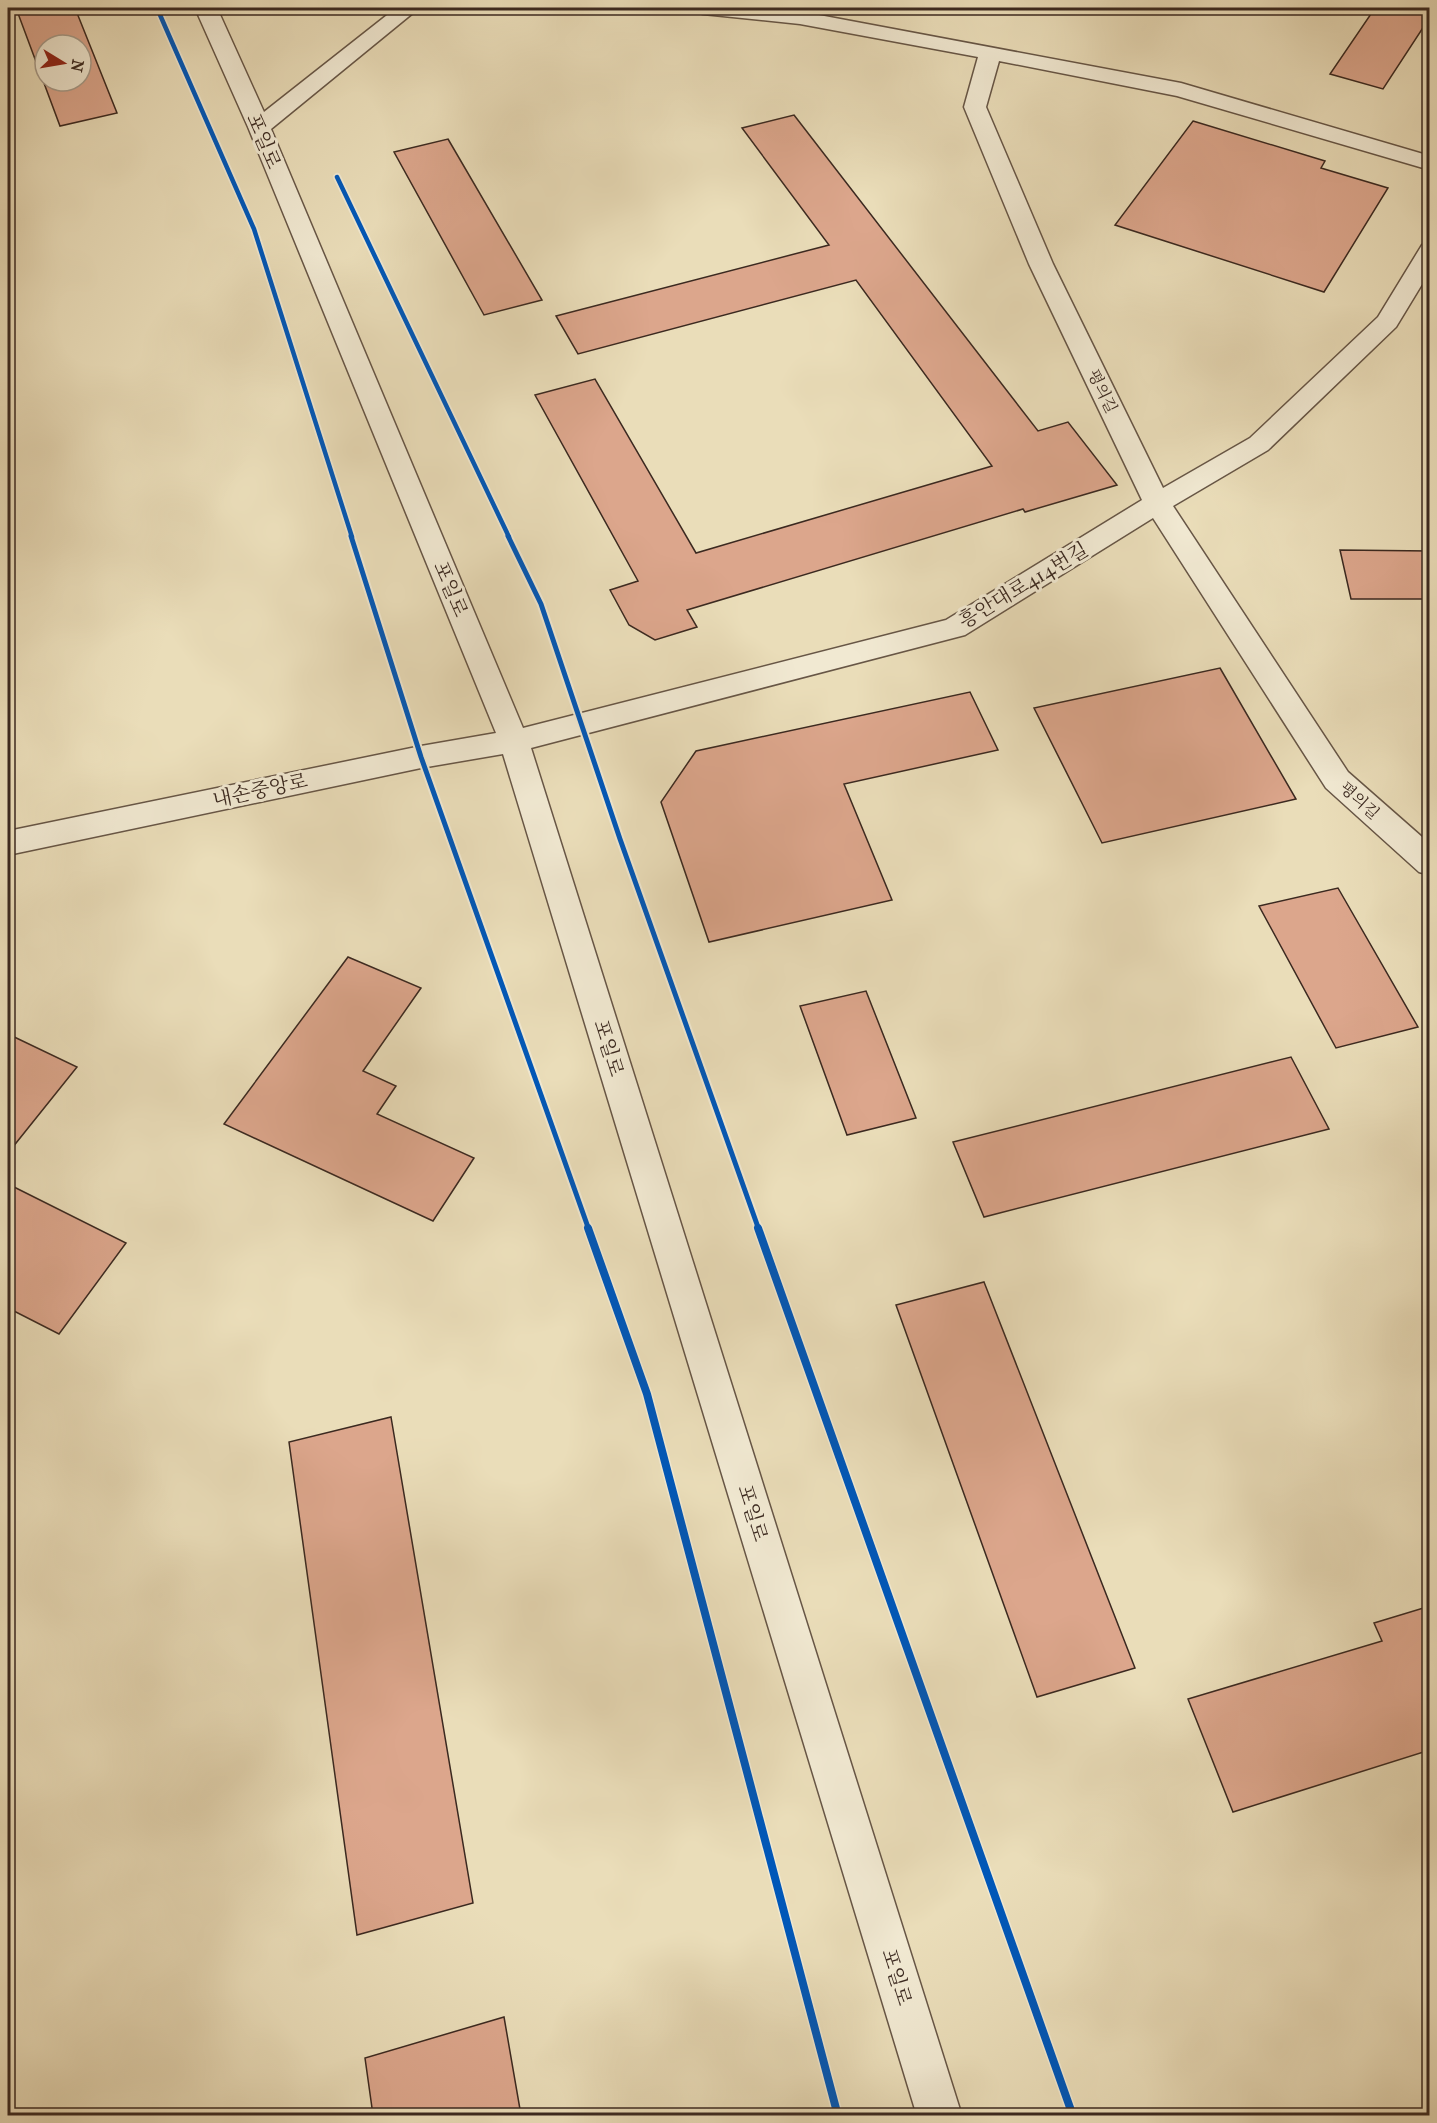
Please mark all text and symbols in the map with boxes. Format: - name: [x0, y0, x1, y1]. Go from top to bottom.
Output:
- north arrow: [33, 33, 93, 93]
- text: N: [67, 58, 88, 74]
- street label: 포일로: [242, 110, 285, 172]
- street label: 평의길: [1084, 366, 1121, 416]
- street label: 흥안대로414번길: [954, 538, 1092, 633]
- street label: 포일로: [429, 558, 472, 620]
- street label: 내손중앙로: [210, 769, 310, 812]
- street label: 평의길: [1336, 778, 1383, 823]
- street label: 포일로: [589, 1017, 628, 1079]
- street label: 포일로: [733, 1482, 772, 1544]
- street label: 포일로: [877, 1946, 916, 2008]

